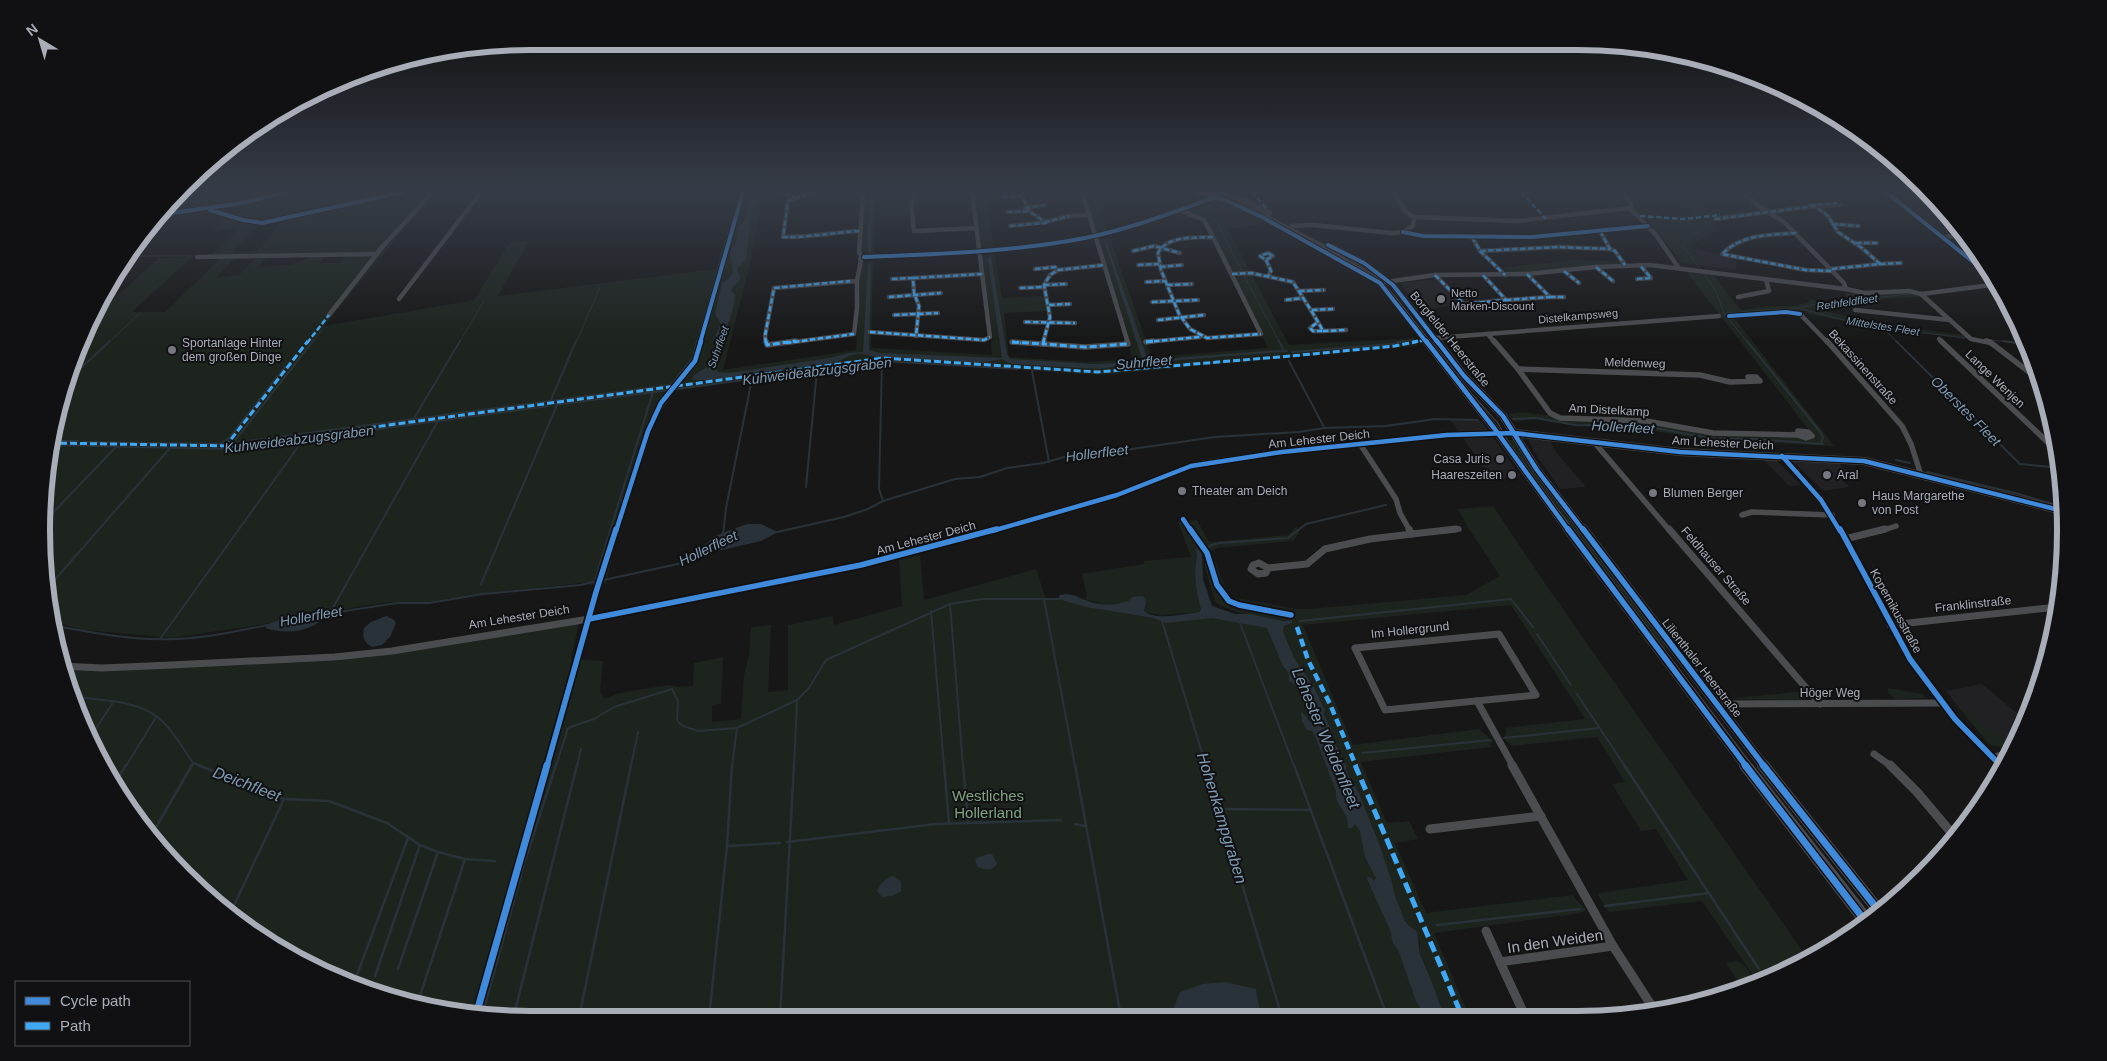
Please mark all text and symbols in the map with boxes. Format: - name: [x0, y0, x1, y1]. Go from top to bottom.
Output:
- north arrow: [15, 15, 65, 65]
- text: N: [23, 20, 41, 39]
- place label: Netto Marken-Discount: [1451, 287, 1534, 312]
- street label: Borgfelder Heerstraße: [1407, 288, 1493, 390]
- water label: Rethfeldfleet: [1816, 292, 1879, 312]
- marker: Netto Marken-Discount: [1435, 293, 1447, 305]
- street label: Distelkampsweg: [1538, 307, 1618, 325]
- water label: Mittelstes Fleet: [1846, 314, 1921, 338]
- water label: Suhrfleet: [705, 323, 731, 370]
- street label: Bekassinenstraße: [1826, 327, 1901, 408]
- place label: Sportanlage Hinter dem großen Dinge: [182, 336, 282, 364]
- marker: Sportanlage Hinter dem großen Dinge: [166, 344, 178, 356]
- street label: Lange Wenjen: [1962, 347, 2028, 411]
- water label: Suhrfleet: [1115, 351, 1174, 372]
- water label: Kuhweideabzugsgraben: [741, 354, 893, 388]
- street label: Meldenweg: [1604, 355, 1666, 371]
- water label: Oberstes Fleet: [1928, 373, 2005, 450]
- street label: Am Distelkamp: [1568, 401, 1650, 419]
- water label: Hollerfleet: [1591, 417, 1656, 437]
- water label: Kuhweideabzugsgraben: [223, 422, 375, 456]
- street label: Am Lehester Deich: [1268, 427, 1370, 451]
- street label: Am Lehester Deich: [1672, 433, 1774, 453]
- water label: Hollerfleet: [1065, 441, 1130, 465]
- place label: Casa Juris: [1433, 452, 1490, 466]
- marker: Casa Juris: [1494, 453, 1506, 465]
- place label: Haareszeiten: [1431, 468, 1502, 482]
- place label: Aral: [1837, 468, 1858, 482]
- marker: Haareszeiten: [1506, 469, 1518, 481]
- marker: Aral: [1821, 469, 1833, 481]
- place label: Theater am Deich: [1192, 484, 1287, 498]
- marker: Theater am Deich: [1176, 485, 1188, 497]
- place label: Blumen Berger: [1663, 486, 1743, 500]
- marker: Blumen Berger: [1647, 487, 1659, 499]
- place label: Haus Margarethe von Post: [1872, 489, 1965, 517]
- marker: Haus Margarethe von Post: [1856, 497, 1868, 509]
- street label: Am Lehester Deich: [875, 518, 977, 558]
- street label: Feldhauser Straße: [1678, 524, 1754, 608]
- water label: Hollerfleet: [676, 527, 741, 569]
- street label: Kopernikusstraße: [1867, 566, 1925, 656]
- street label: Franklinstraße: [1934, 593, 2012, 615]
- water label: Hollerfleet: [279, 602, 345, 629]
- street label: Am Lehester Deich: [468, 602, 570, 632]
- street label: Lilienthaler Heerstraße: [1659, 616, 1745, 720]
- street label: Im Hollergrund: [1370, 619, 1450, 641]
- water label: Lehester Weidenfleet: [1289, 665, 1364, 811]
- street label: Höger Weg: [1800, 686, 1860, 700]
- water label: Hohenkampgraben: [1194, 750, 1250, 886]
- water label: Deichfleet: [211, 763, 284, 805]
- park label: Westliches Hollerland: [952, 787, 1024, 821]
- street label: In den Weiden: [1506, 926, 1604, 956]
- legend: [15, 981, 190, 1046]
- text: Cycle path: [60, 992, 131, 1009]
- text: Path: [60, 1017, 91, 1034]

